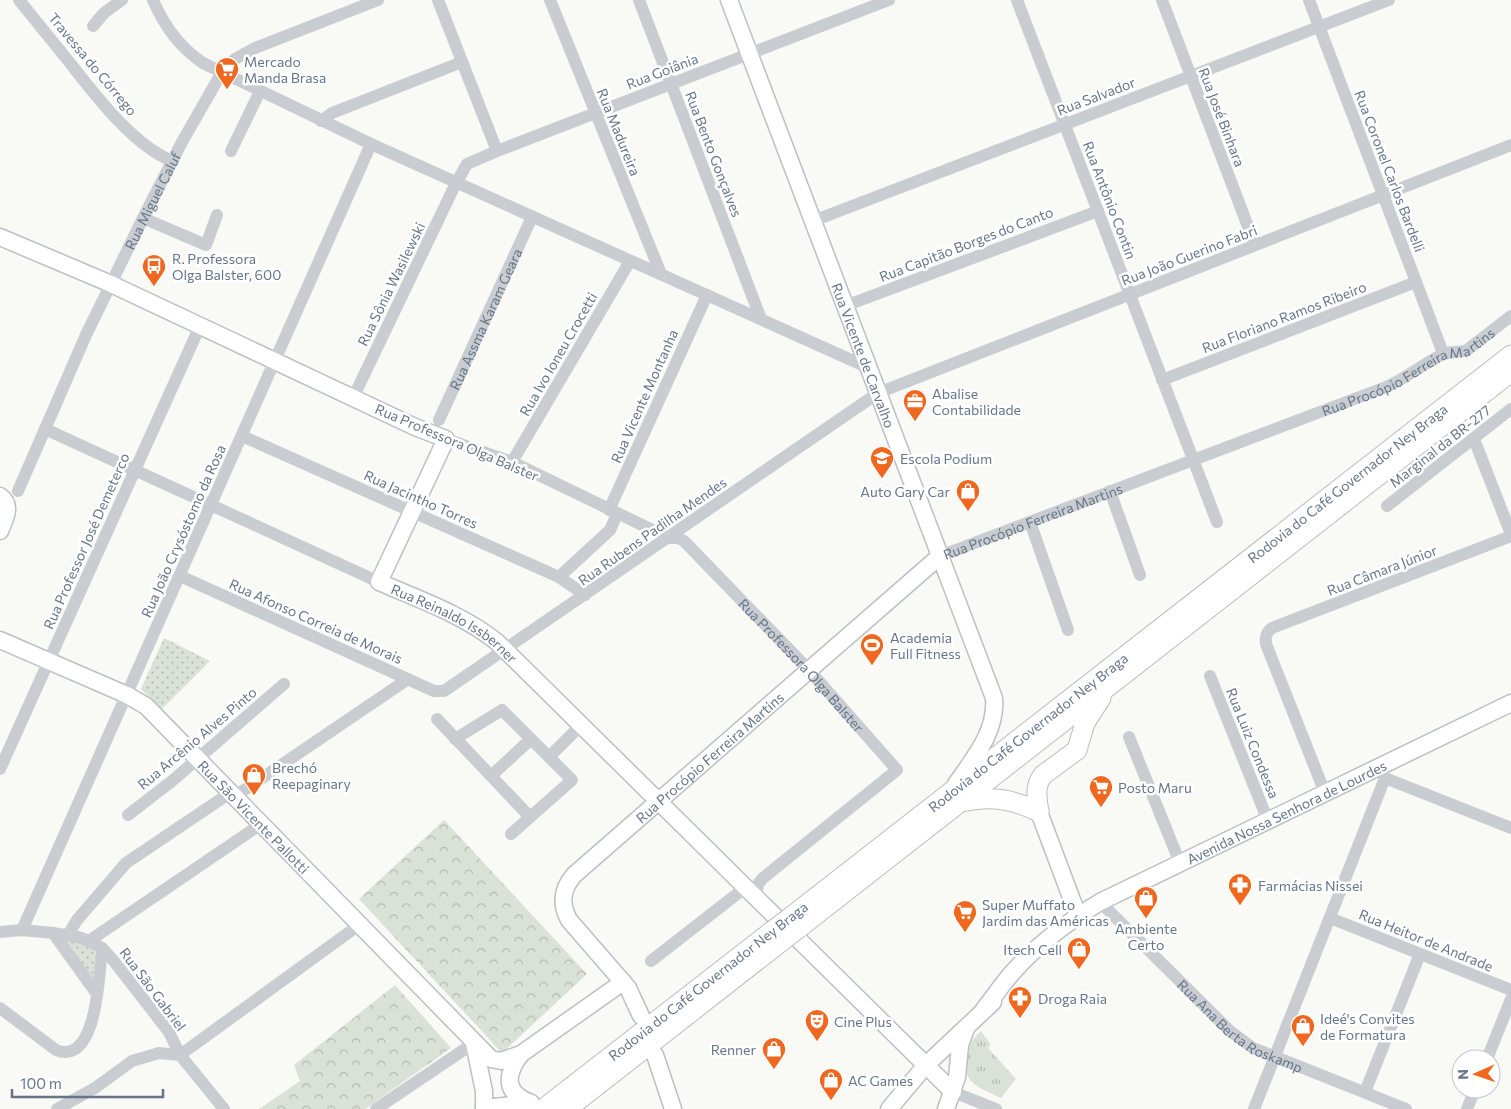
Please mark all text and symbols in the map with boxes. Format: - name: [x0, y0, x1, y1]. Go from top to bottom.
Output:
- street label: Travessa do Córrego: [45, 9, 141, 119]
- street label: Rua Goiânia: [624, 50, 700, 92]
- place label: Mercado Manda Brasa: [244, 53, 326, 86]
- supermarket icon: Mercado Manda Brasa: [214, 56, 240, 90]
- street label: Rua José Binhara: [1195, 65, 1249, 169]
- street label: Rua Salvador: [1054, 73, 1138, 119]
- street label: Rua Madureira: [594, 86, 644, 178]
- street label: Rua Coronel Carlos Bardelli: [1351, 88, 1429, 254]
- street label: Rua Bento Gonçalves: [682, 89, 746, 219]
- street label: Rua Antônio Contin: [1080, 139, 1140, 261]
- street label: Rua Miguel Caluf: [121, 149, 184, 252]
- street label: Rua Capitão Borges do Canto: [877, 203, 1055, 285]
- street label: Rua Sônia Wasilewski: [354, 219, 428, 349]
- street label: Rua João Guerino Fabri: [1119, 221, 1259, 289]
- street label: Rua Assma Karam Geara: [445, 246, 525, 393]
- place label: R. Professora Olga Balster, 600: [172, 250, 281, 283]
- bus stop icon: R. Professora Olga Balster, 600: [141, 253, 167, 287]
- street label: Rua Floriano Ramos Ribeiro: [1199, 278, 1369, 356]
- street label: Rua Vicente de Carvalho: [829, 280, 899, 430]
- street label: Rua Ivo Ioneu Crocetti: [516, 289, 600, 419]
- street label: Rua Procópio Ferreira Martins: [1319, 324, 1498, 419]
- street label: Rua Vicente Montanha: [607, 327, 681, 465]
- place label: Abalise Contabilidade: [932, 385, 1021, 418]
- office icon: Abalise Contabilidade: [902, 388, 928, 422]
- street label: Rua Professora Olga Balster: [373, 400, 542, 484]
- street label: Rodovia do Café Governador Ney Braga: [1244, 400, 1450, 566]
- street label: Marginal da BR-277: [1386, 401, 1494, 491]
- street label: Rua João Crysóstomo da Rosa: [137, 442, 229, 620]
- school or university icon: Escola Podium: [869, 445, 895, 479]
- street label: Rua Professor José Demeterco: [39, 450, 133, 632]
- place label: Escola Podium: [900, 450, 992, 467]
- street label: Rua Jacintho Torres: [361, 466, 481, 532]
- street label: Rua Rubens Padilha Mendes: [575, 473, 729, 589]
- shop icon: Auto Gary Car: [955, 478, 981, 512]
- street label: Rua Procópio Ferreira Martins: [941, 479, 1125, 563]
- place label: Auto Gary Car: [860, 483, 950, 500]
- street label: Rua Câmara Júnior: [1325, 541, 1440, 599]
- street label: Rua Afonso Correia de Morais: [227, 575, 405, 667]
- street label: Rua Reinaldo Issberner: [389, 580, 521, 666]
- street label: Rua Professora Olga Balster: [736, 595, 868, 736]
- place label: Academia Full Fitness: [890, 629, 961, 662]
- sports icon: Academia Full Fitness: [859, 632, 885, 666]
- street label: Rodovia do Café Governador Ney Braga: [925, 649, 1131, 815]
- street label: Rua Arcênio Alves Pinto: [134, 683, 260, 793]
- street label: Rua Luiz Condessa: [1223, 685, 1283, 801]
- street label: Rua Procópio Ferreira Martins: [632, 688, 787, 826]
- street label: Rua São Vicente Pallotti: [195, 756, 313, 877]
- street label: Avenida Nossa Senhora de Lourdes: [1184, 756, 1389, 867]
- place label: Brechó Reepaginary: [272, 759, 351, 792]
- shop icon: Brechó Reepaginary: [241, 762, 267, 796]
- supermarket icon: Posto Maru: [1088, 774, 1114, 808]
- place label: Posto Maru: [1118, 779, 1192, 796]
- pharmacy icon: Farmácias Nissei: [1227, 872, 1253, 906]
- place label: Farmácias Nissei: [1258, 877, 1363, 894]
- shop icon: Ambiente Certo: [1133, 885, 1159, 919]
- place label: Super Muffato Jardim das Américas: [982, 896, 1109, 929]
- street label: Rodovia do Café Governador Ney Braga: [605, 898, 811, 1064]
- supermarket icon: Super Muffato Jardim das Américas: [952, 899, 978, 933]
- street label: Rua Heitor de Andrade: [1357, 905, 1495, 975]
- place label: Ambiente Certo: [1115, 920, 1177, 953]
- shop icon: Itech Cell: [1066, 936, 1092, 970]
- place label: Itech Cell: [1003, 941, 1062, 958]
- street label: Rua São Gabriel: [116, 944, 190, 1034]
- street label: Rua Ana Berta Roskamp: [1174, 976, 1305, 1076]
- pharmacy icon: Droga Raia: [1007, 985, 1033, 1019]
- place label: Droga Raia: [1038, 990, 1107, 1007]
- theatre icon: Cine Plus: [804, 1008, 830, 1042]
- place label: Ideé's Convites de Formatura: [1320, 1010, 1415, 1043]
- place label: Cine Plus: [834, 1013, 892, 1030]
- shop icon: Ideé's Convites de Formatura: [1290, 1013, 1316, 1047]
- shop icon: Renner: [761, 1036, 787, 1070]
- place label: Renner: [711, 1041, 756, 1058]
- north arrow: [1451, 1049, 1501, 1099]
- scale bar: [12, 1066, 164, 1098]
- shop icon: AC Games: [818, 1067, 844, 1101]
- text: N: [1454, 1069, 1471, 1080]
- place label: AC Games: [848, 1072, 913, 1089]
- text: 100 m: [20, 1074, 62, 1092]

